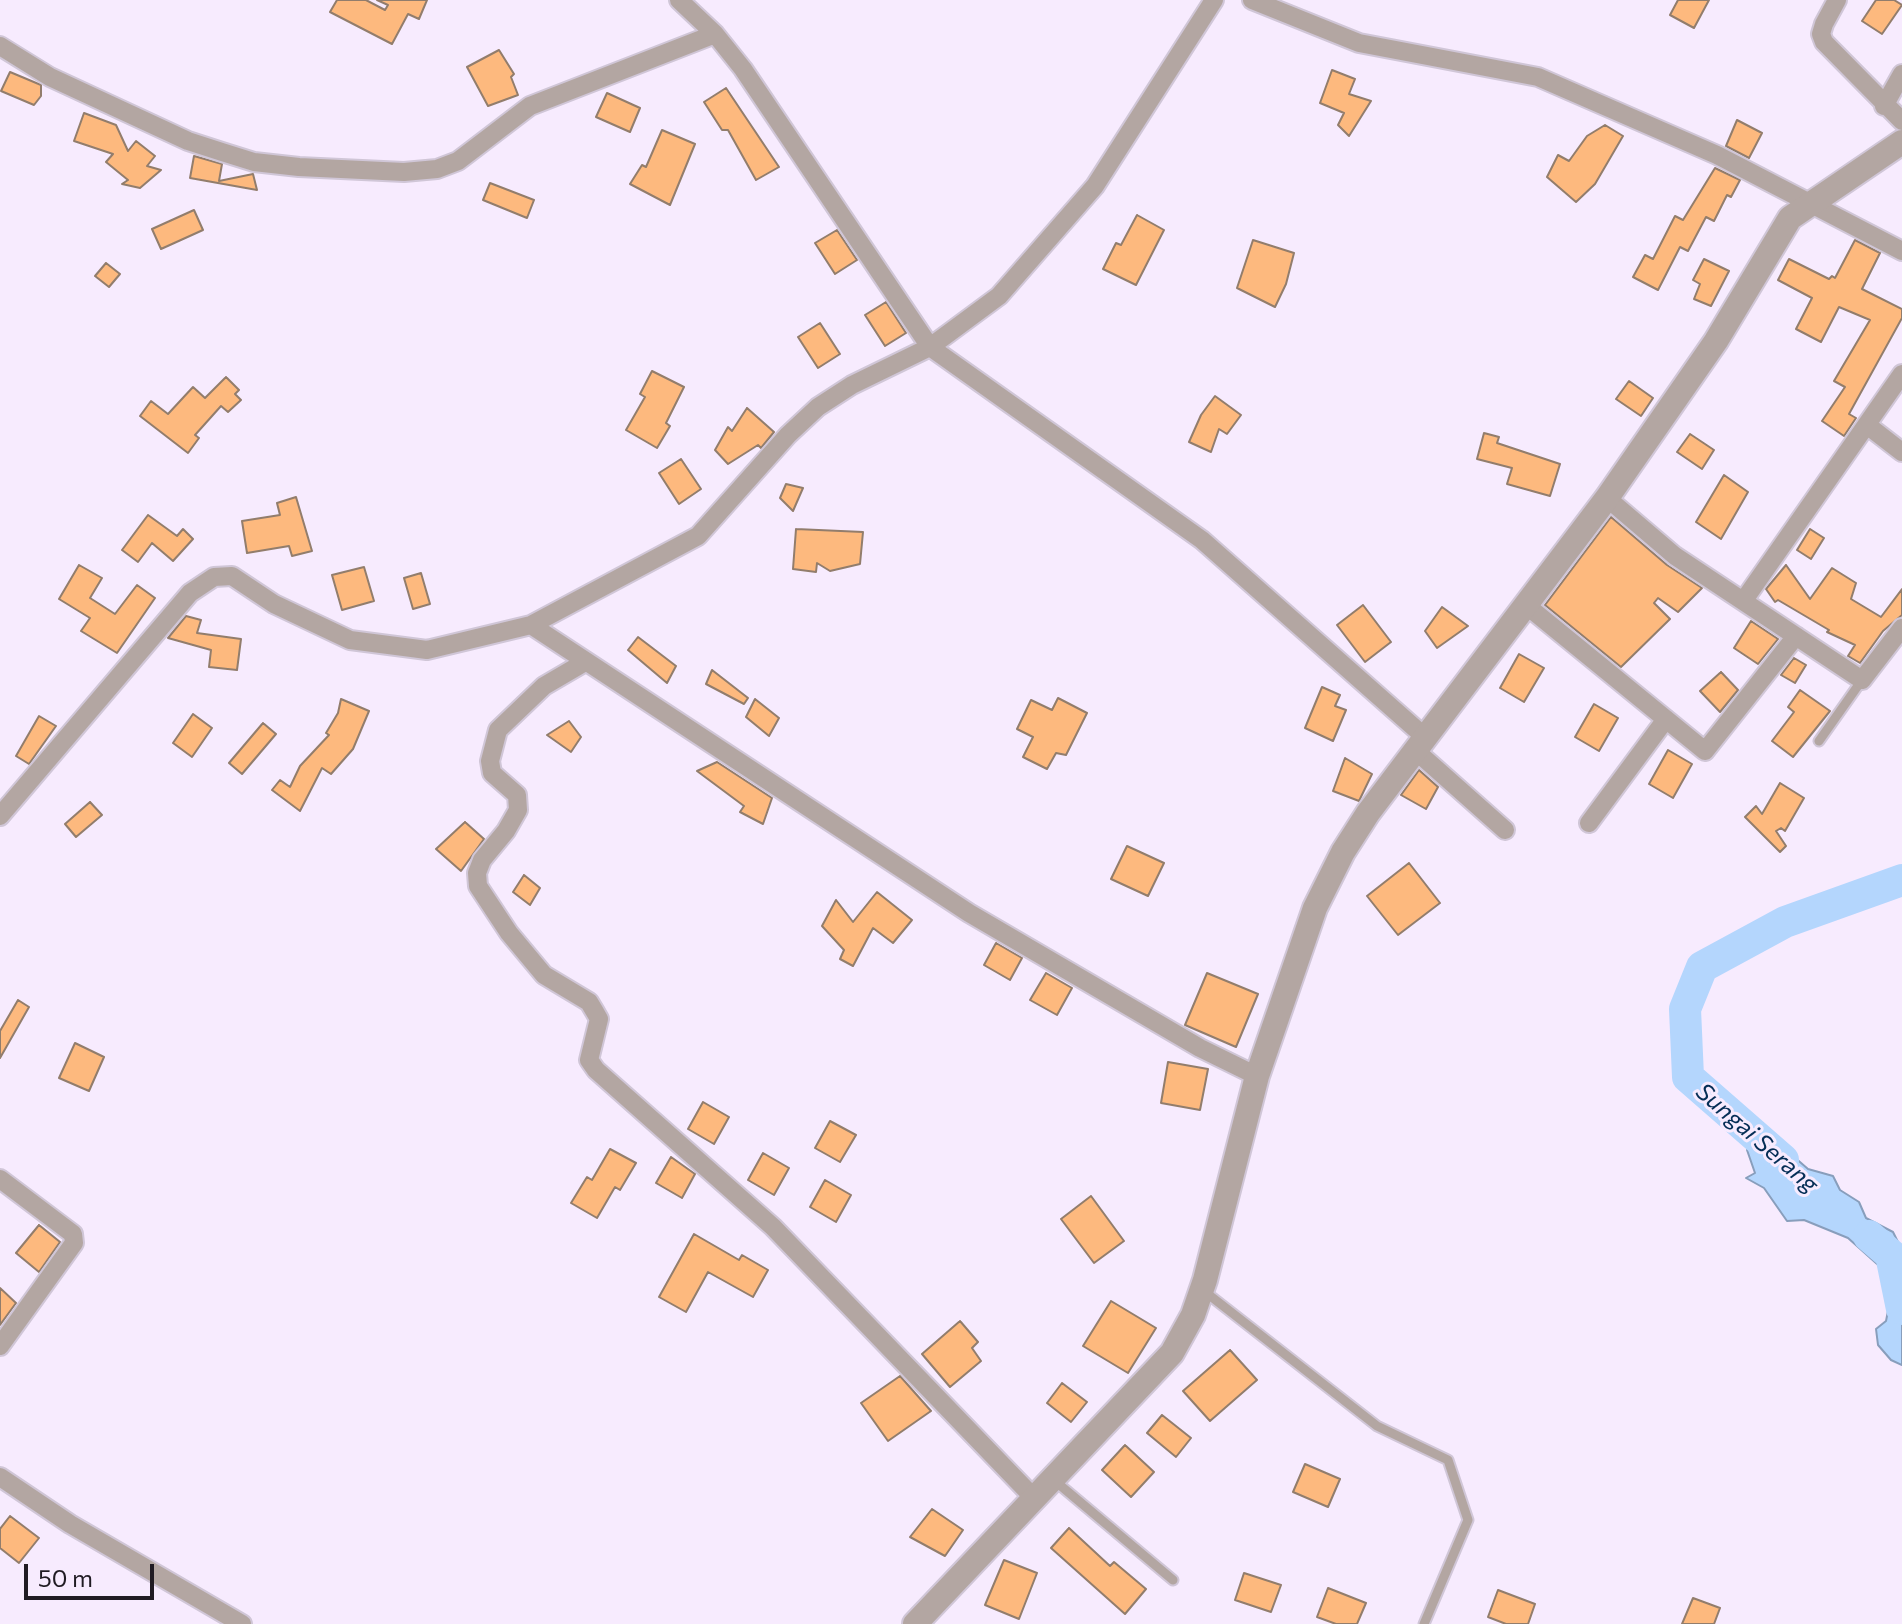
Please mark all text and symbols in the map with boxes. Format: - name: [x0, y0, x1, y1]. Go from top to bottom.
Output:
- water label: Sungai Serang: [1690, 1077, 1824, 1199]
- scale bar: [28, 1548, 158, 1598]
- text: 50 m: [38, 1563, 93, 1592]

